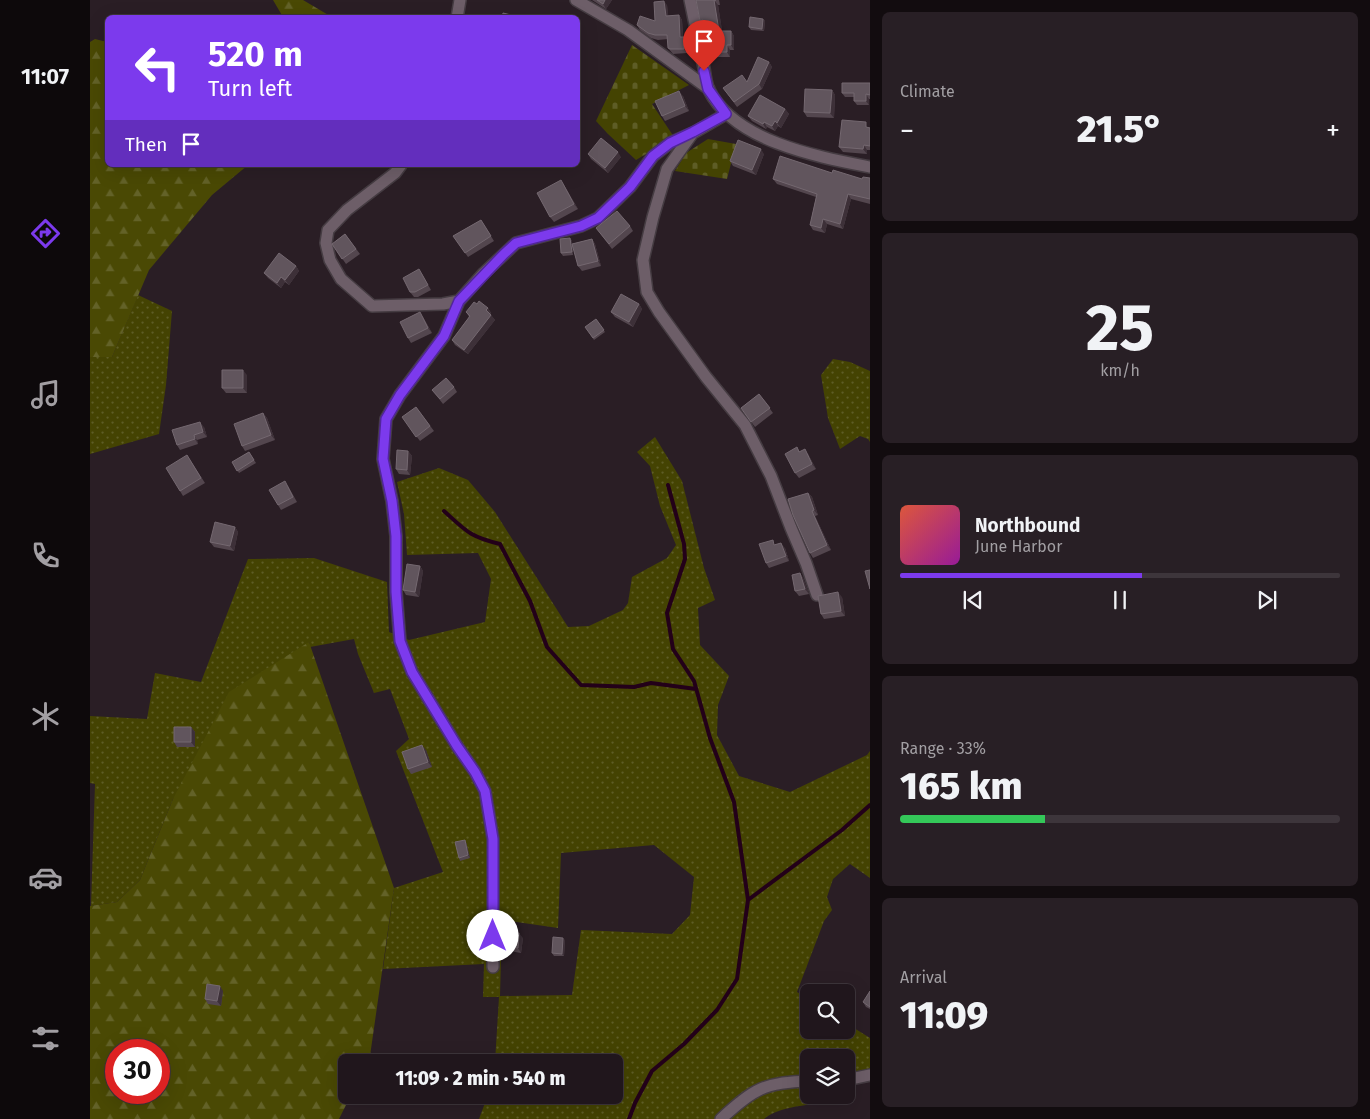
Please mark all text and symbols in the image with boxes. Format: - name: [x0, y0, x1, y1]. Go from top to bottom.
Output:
- pin: [683, 20, 725, 71]
- icon: arrive: [690, 27, 718, 55]
- text: 520 m: [208, 33, 303, 75]
- icon: left: [125, 35, 190, 100]
- text: 11:07: [21, 63, 69, 90]
- text: Turn left: [208, 75, 292, 102]
- text: Climate: [900, 82, 955, 101]
- text: 21.5°: [1077, 106, 1163, 152]
- text: −: [900, 114, 914, 147]
- text: +: [1326, 114, 1340, 147]
- icon: arrive: [177, 130, 205, 158]
- text: Then: [125, 133, 167, 156]
- icon: directions: [28, 216, 63, 251]
- text: 25: [1086, 289, 1154, 367]
- text: km/h: [1100, 361, 1140, 380]
- icon: music: [28, 377, 63, 412]
- text: Northbound: [975, 514, 1080, 537]
- text: June Harbor: [975, 537, 1062, 556]
- icon: phone: [28, 538, 63, 573]
- icon: previous: [959, 586, 987, 614]
- icon: pause: [1106, 586, 1134, 614]
- icon: next: [1253, 586, 1281, 614]
- icon: climate: [28, 699, 63, 734]
- text: Range · 33%: [900, 739, 986, 758]
- text: 165 km: [900, 763, 1022, 809]
- icon: car: [28, 860, 63, 895]
- position arrow: [466, 909, 518, 961]
- text: Arrival: [900, 968, 947, 987]
- map controls: [800, 984, 855, 1104]
- button: search: [800, 984, 855, 1039]
- text: 11:09: [900, 992, 988, 1038]
- icon: filters: [28, 1021, 63, 1056]
- speed limit sign: 30: [105, 1039, 170, 1104]
- button: layers: [800, 1049, 855, 1104]
- text: 11:09 · 2 min · 540 m: [396, 1067, 566, 1090]

